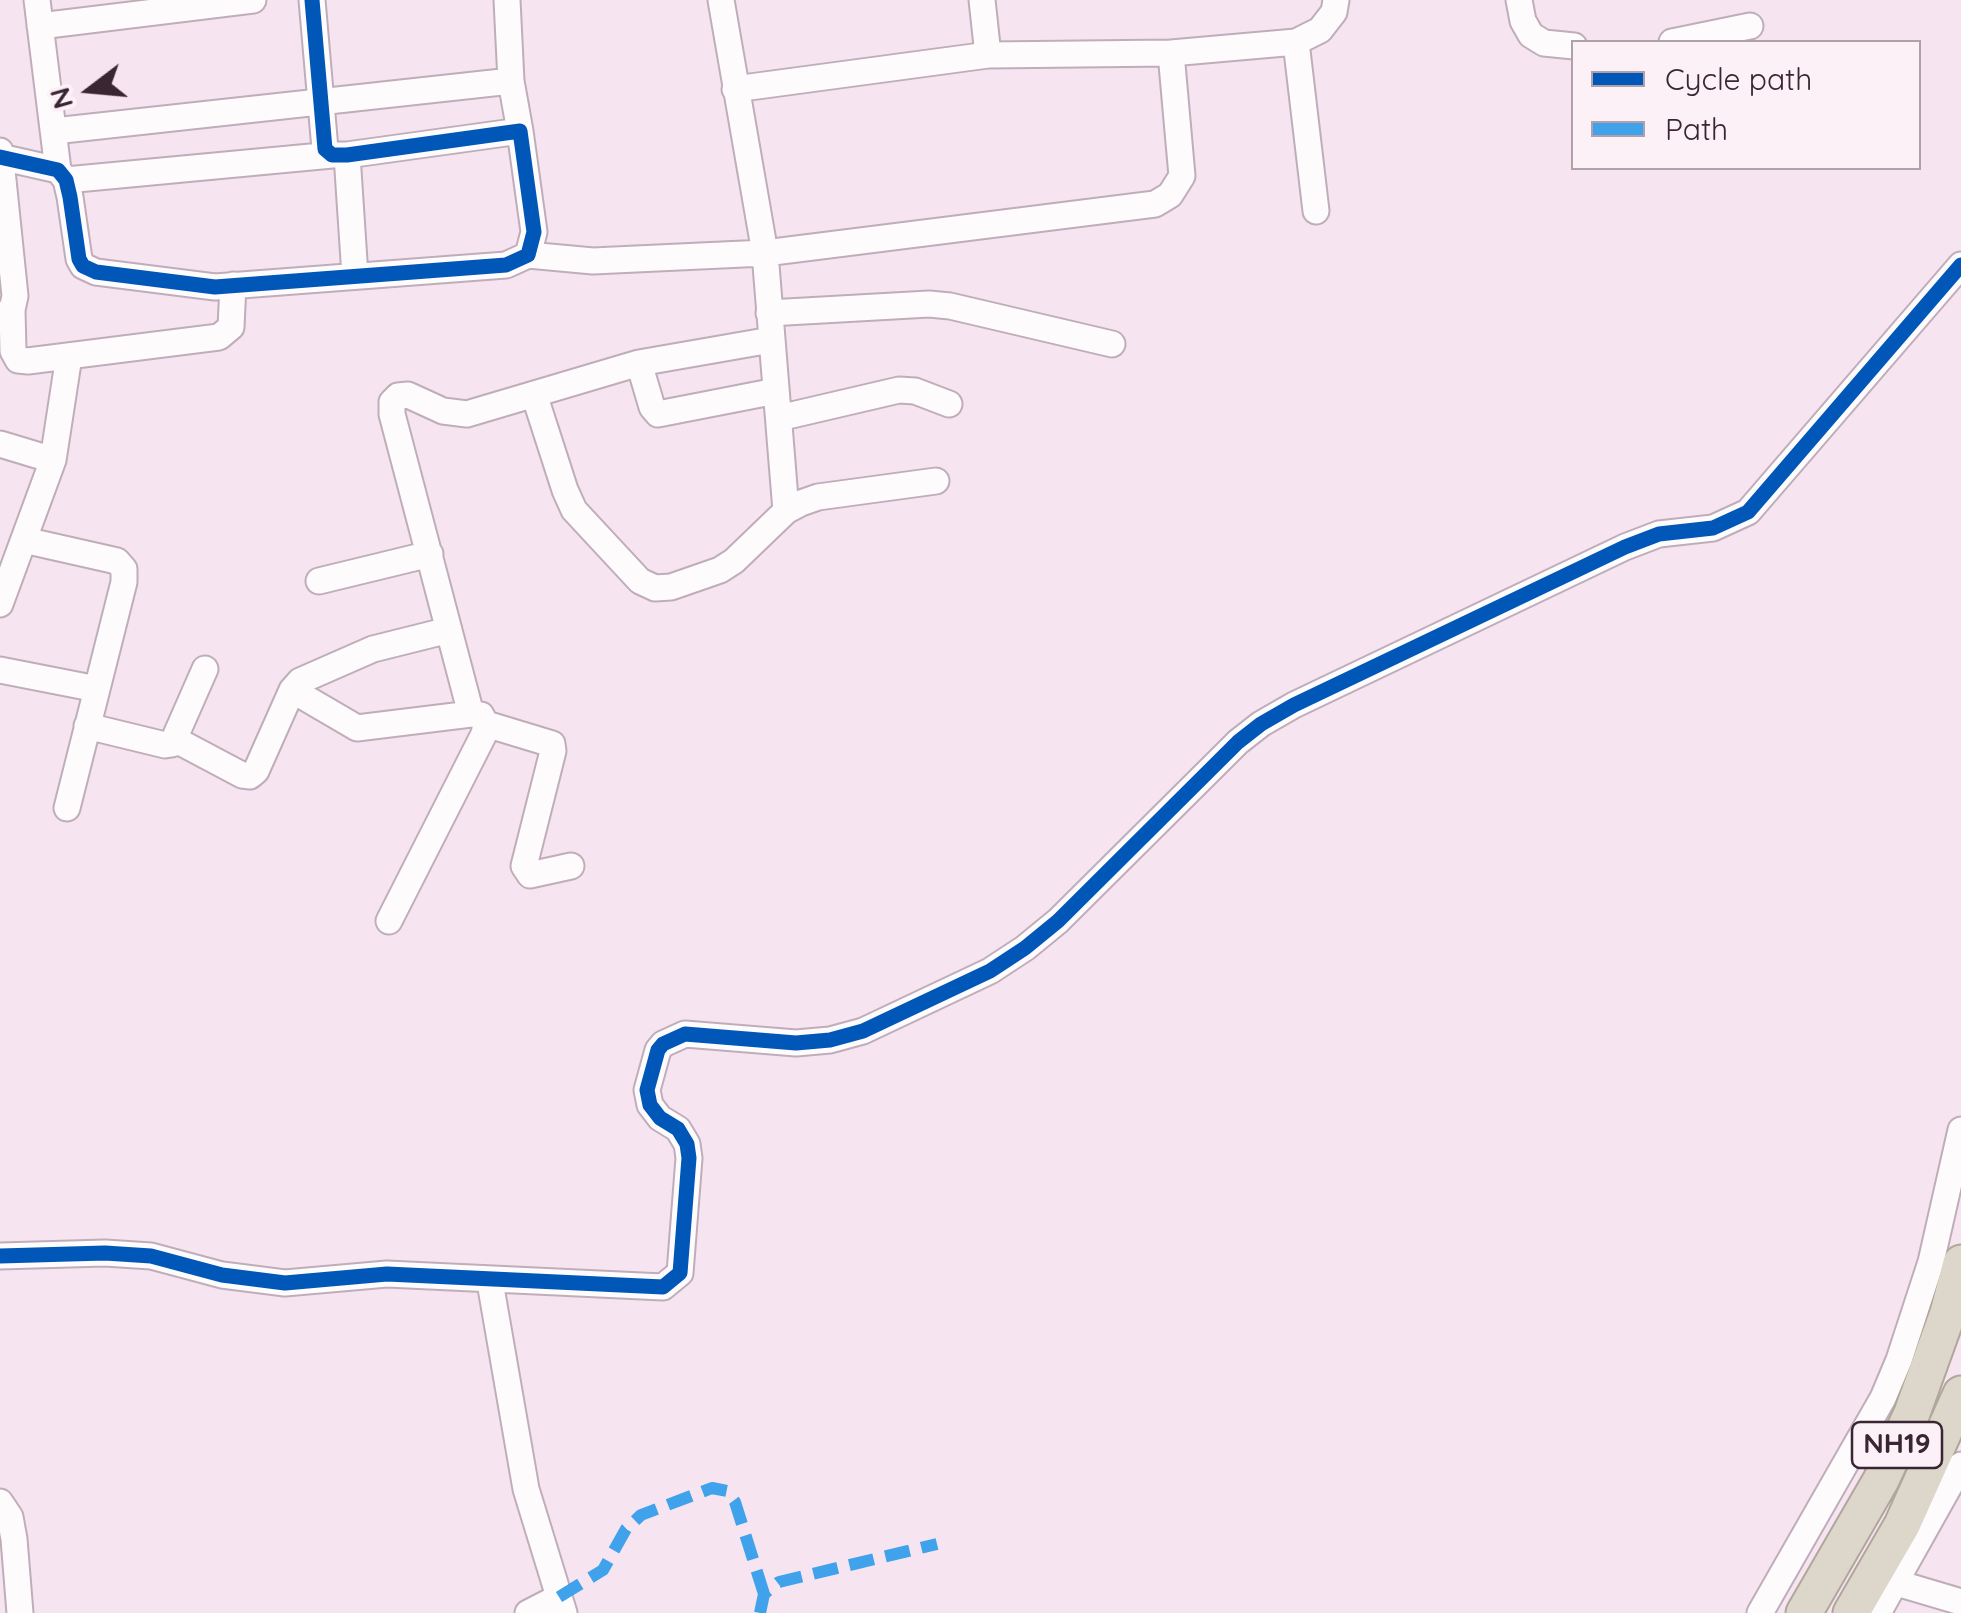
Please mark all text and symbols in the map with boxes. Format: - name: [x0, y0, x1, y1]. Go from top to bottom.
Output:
- north arrow: [40, 40, 140, 140]
- legend: [1571, 40, 1921, 170]
- text: Cycle path: [1665, 60, 1812, 98]
- text: N: [41, 84, 80, 113]
- text: Path: [1665, 110, 1728, 148]
- road number: NH19: [1852, 1422, 1942, 1468]

